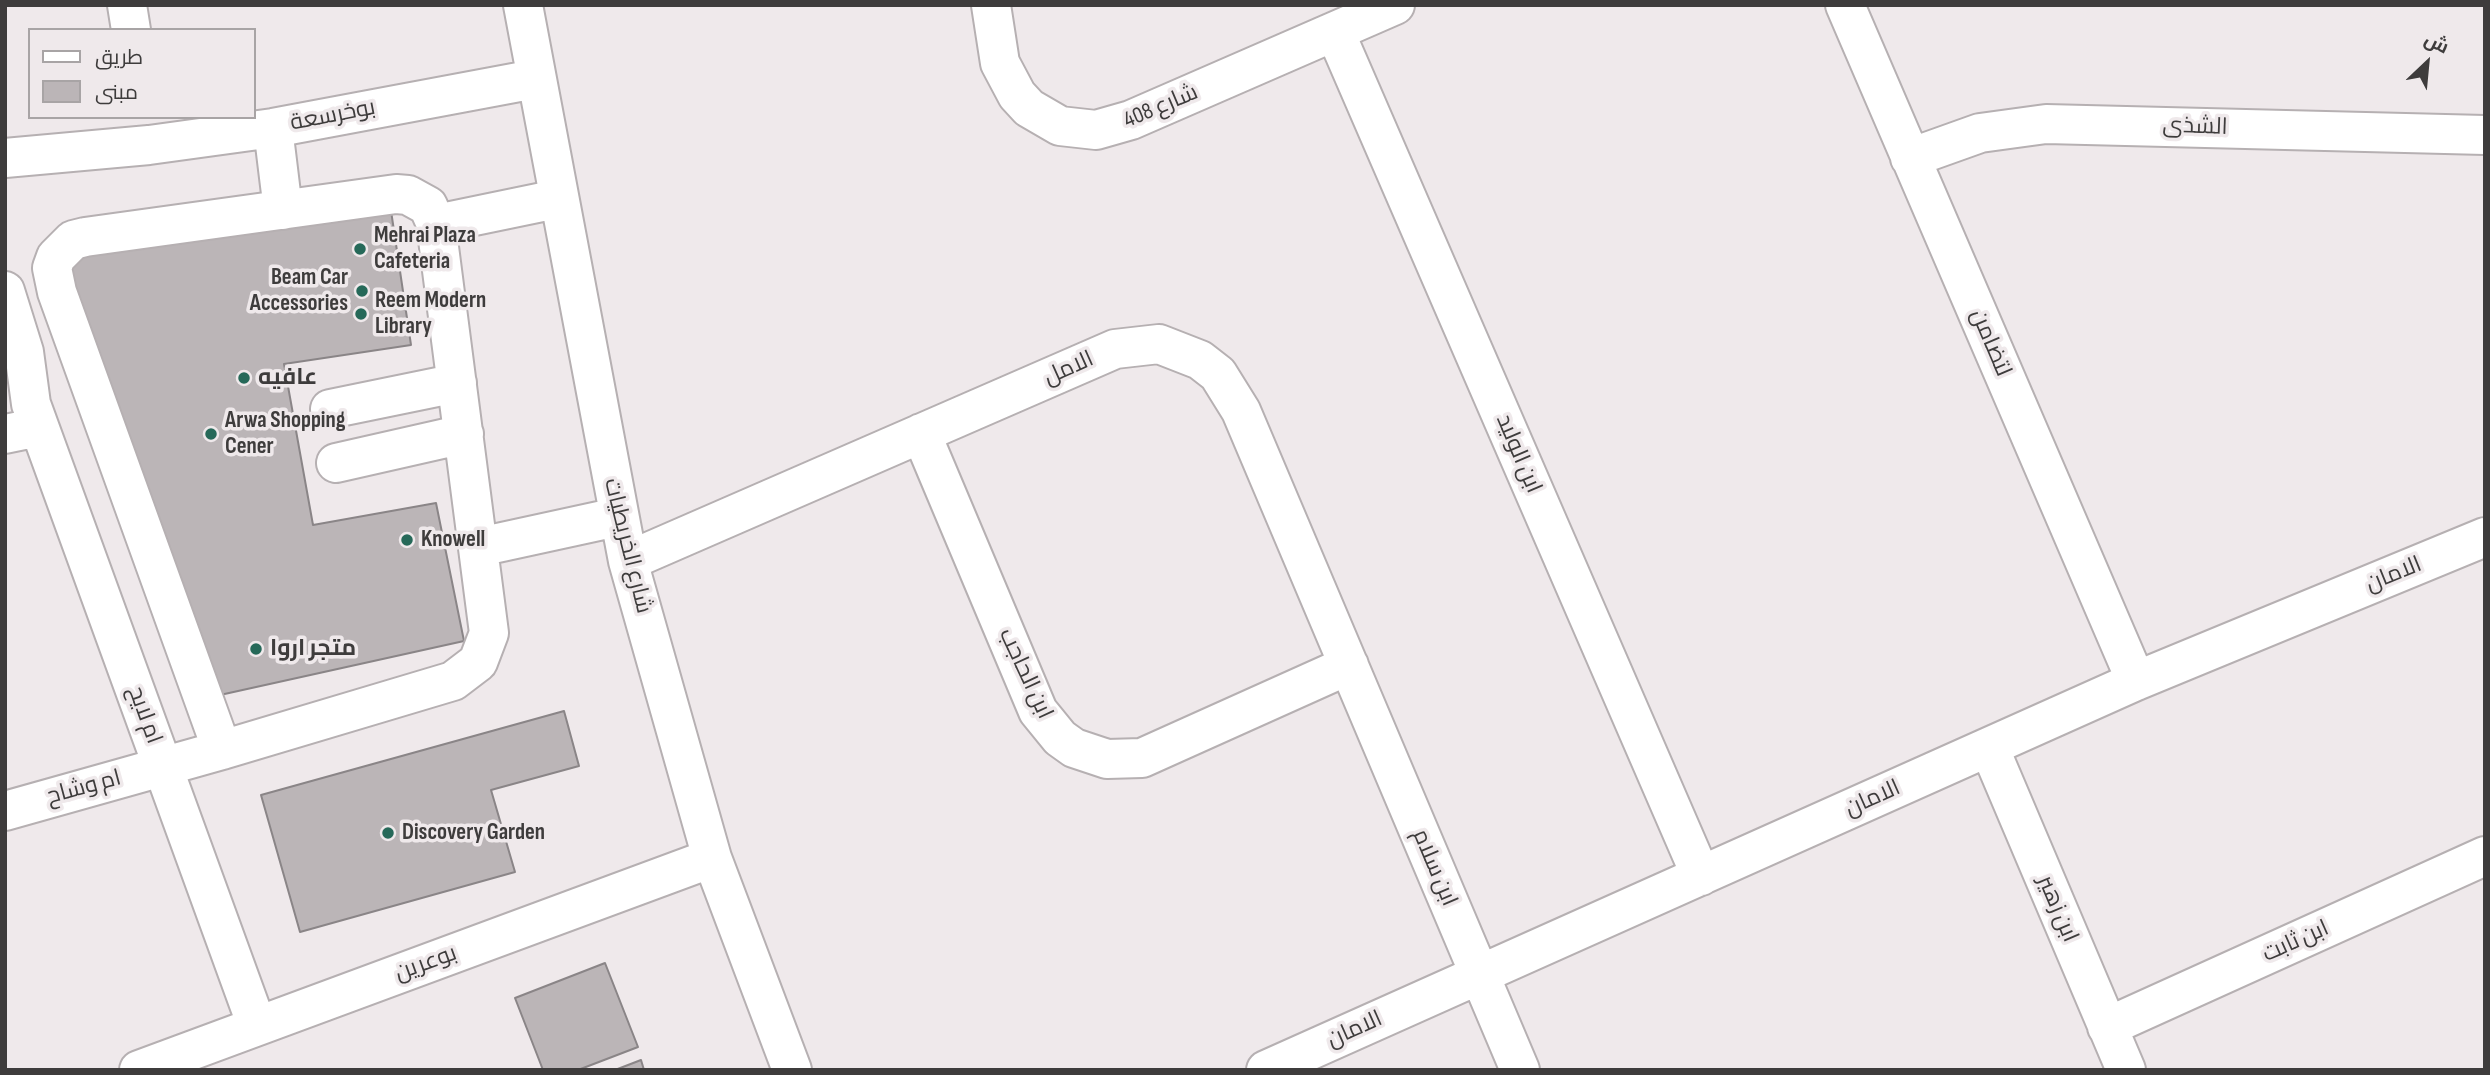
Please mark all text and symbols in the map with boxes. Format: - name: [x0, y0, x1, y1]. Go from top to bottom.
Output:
- legend: [28, 28, 256, 119]
- north arrow: [2392, 28, 2462, 98]
- text: ش: [2420, 28, 2452, 59]
- text: طريق: [95, 45, 143, 70]
- street label: شارع 408: [1120, 79, 1202, 135]
- text: مبنى: [95, 80, 138, 105]
- street label: بوخرسعة: [288, 94, 378, 138]
- street label: الشذى: [2162, 112, 2228, 142]
- place label: Mehrai Plaza Cafeteria: [374, 222, 476, 276]
- marker: Mehrai Plaza Cafeteria: [352, 241, 368, 257]
- place label: Beam Car Accessories: [250, 264, 348, 318]
- marker: Beam Car Accessories: [354, 283, 370, 299]
- place label: Reem Modern Library: [375, 287, 486, 341]
- street label: لتضامن: [1964, 305, 2016, 381]
- marker: Reem Modern Library: [353, 306, 369, 322]
- street label: الامل: [1040, 346, 1098, 392]
- place label: عافيه: [258, 364, 317, 392]
- marker: عافيه: [236, 370, 252, 386]
- place label: Arwa Shopping Cener: [225, 407, 345, 461]
- street label: ابن الوليد: [1489, 410, 1547, 498]
- marker: Arwa Shopping Cener: [203, 426, 219, 442]
- street label: شارع الخريطيات: [597, 476, 657, 616]
- place label: Knowell: [421, 526, 485, 554]
- marker: Knowell: [399, 532, 415, 548]
- street label: الامان: [2362, 551, 2426, 599]
- street label: ابن الحاجب: [992, 624, 1058, 724]
- place label: متجر اروا: [270, 635, 356, 663]
- marker: متجر اروا: [248, 641, 264, 657]
- street label: ام لايح: [121, 682, 167, 748]
- street label: ام وشاح: [44, 765, 124, 811]
- street label: الامان: [1841, 775, 1905, 823]
- place label: Discovery Garden: [402, 819, 545, 847]
- marker: Discovery Garden: [380, 825, 396, 841]
- street label: ابن سلام: [1405, 825, 1463, 911]
- street label: ابن زهير: [2031, 871, 2083, 947]
- street label: ابن ثابت: [2258, 915, 2334, 969]
- street label: بوعرين: [391, 940, 461, 988]
- street label: الامان: [1323, 1006, 1387, 1054]

